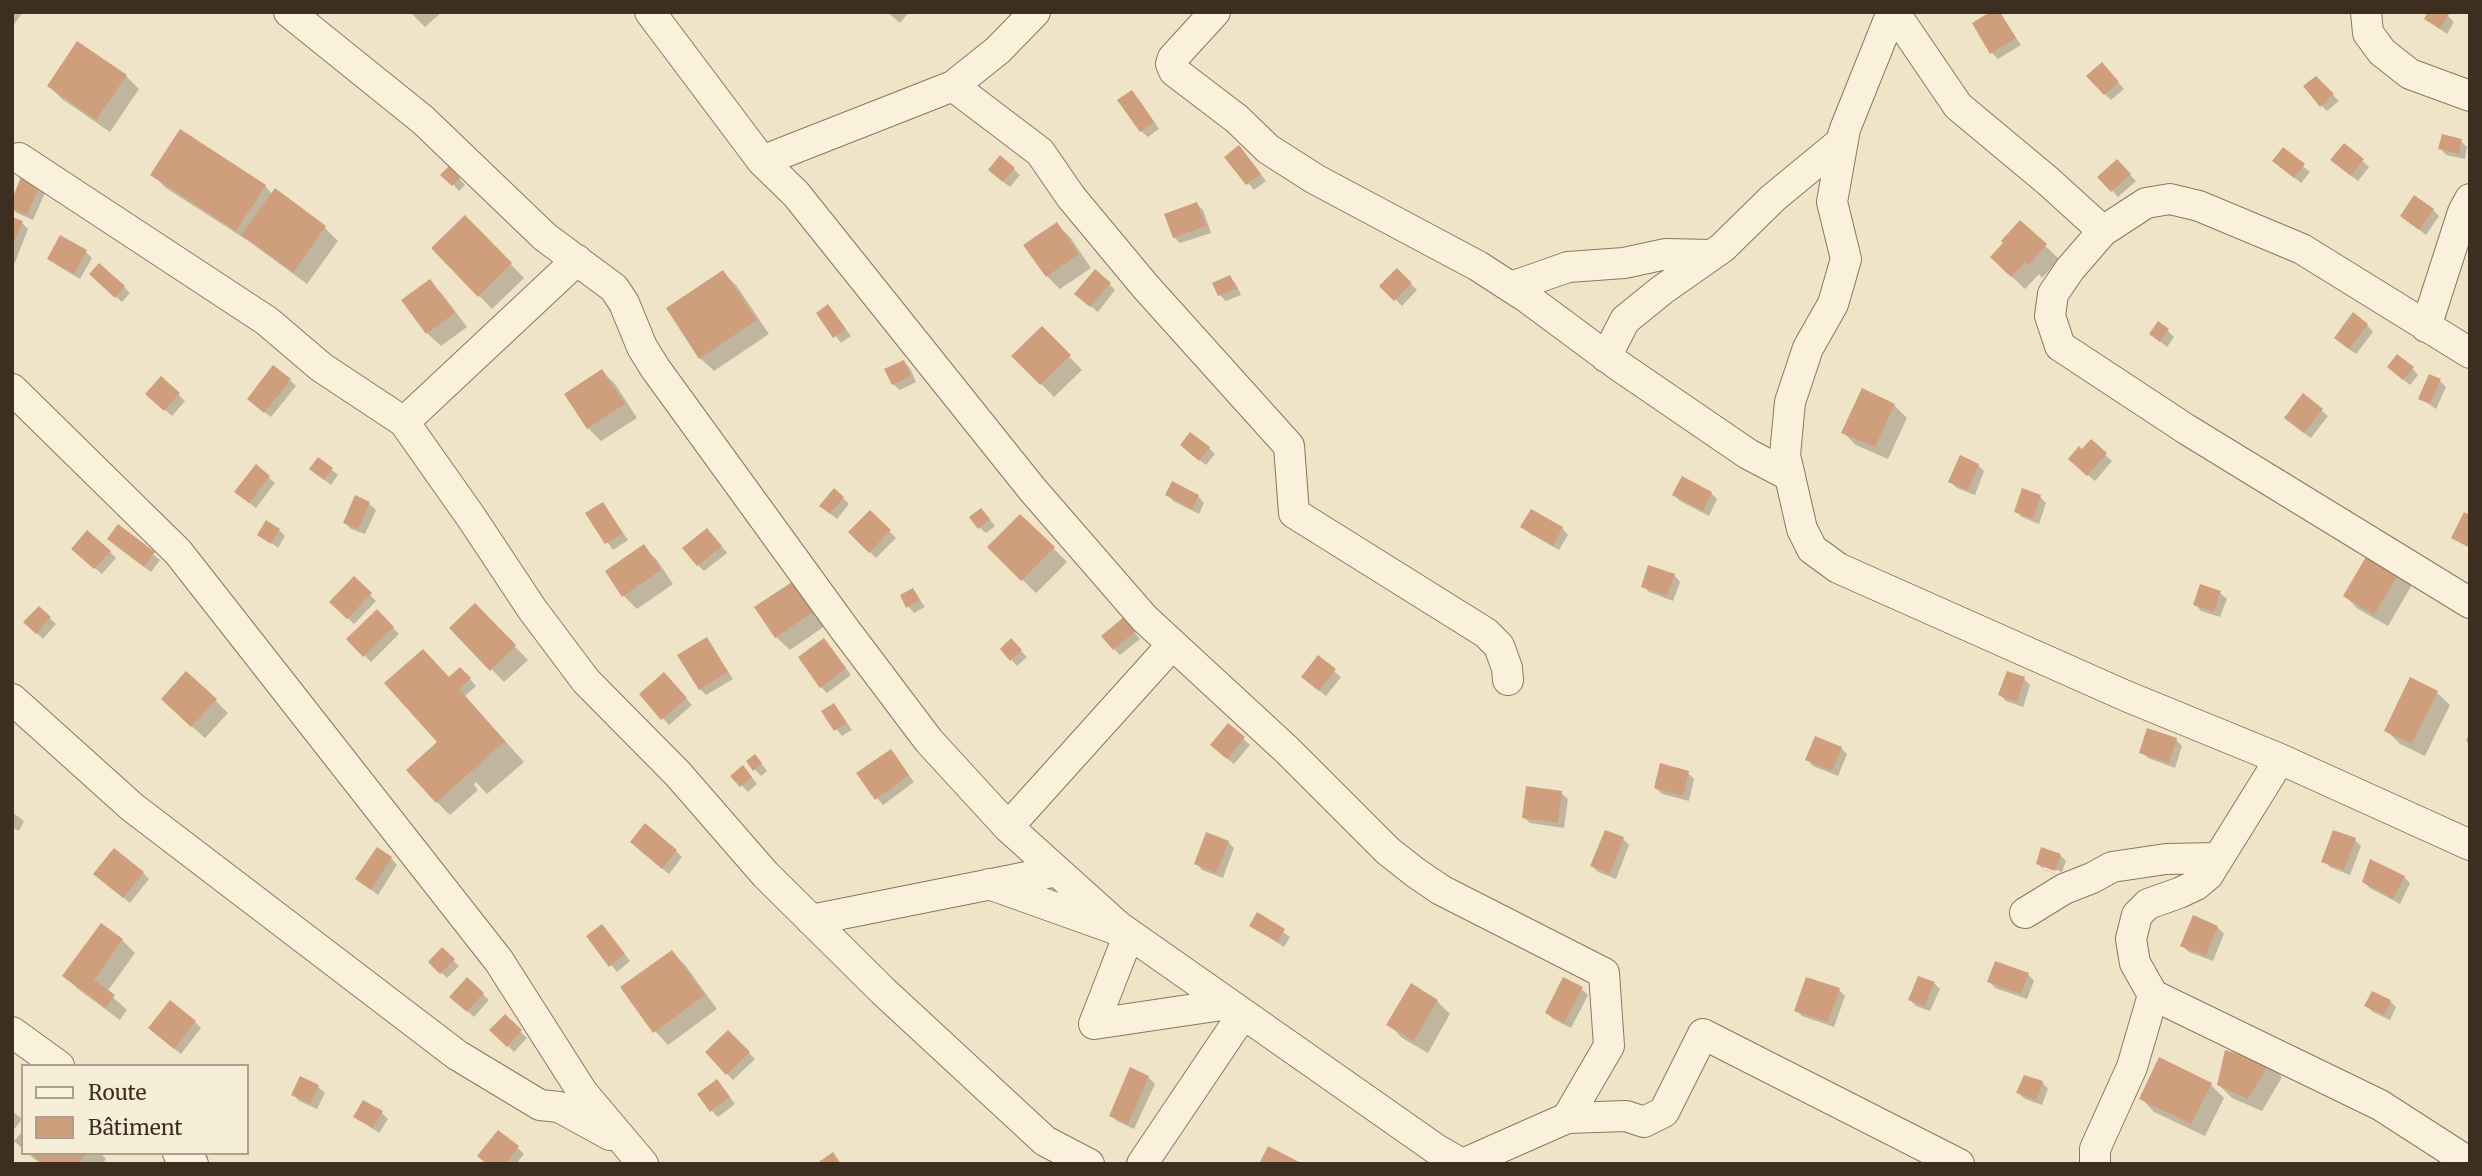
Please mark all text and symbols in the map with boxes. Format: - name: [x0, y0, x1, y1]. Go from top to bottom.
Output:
- legend: [21, 1064, 248, 1155]
- text: Route: [88, 1079, 146, 1106]
- text: Bâtiment: [88, 1114, 182, 1141]

